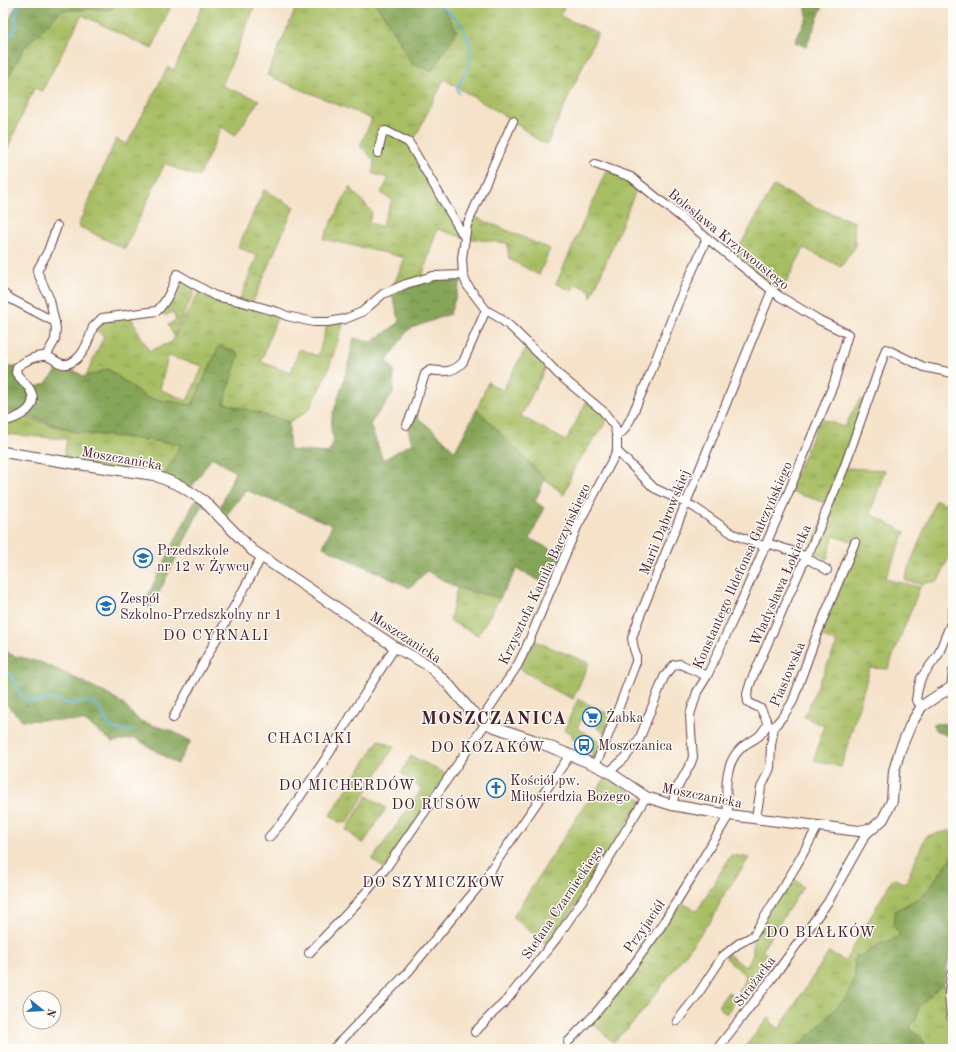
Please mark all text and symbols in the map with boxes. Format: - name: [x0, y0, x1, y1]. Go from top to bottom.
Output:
- street label: Bolesława Krzywoustego: [665, 187, 792, 293]
- street label: Moszczanicka: [80, 445, 163, 473]
- street label: Konstantego Ildefonsa Gałczyńskiego: [691, 459, 795, 671]
- street label: Marii Dąbrowskiej: [637, 468, 692, 577]
- street label: Krzysztofa Kamila Baczyńskiego: [497, 482, 593, 667]
- street label: Władysława Łokietka: [748, 522, 814, 648]
- place label: Przedszkole nr 12 w Żywcu: [157, 544, 250, 574]
- school or university icon: Przedszkole nr 12 w Żywcu: [132, 547, 154, 569]
- place label: Zespół Szkolno-Przedszkolny nr 1: [120, 592, 282, 622]
- school or university icon: Zespół Szkolno-Przedszkolny nr 1: [95, 595, 117, 617]
- street label: Moszczanicka: [367, 610, 444, 666]
- district label: DO CYRNALI: [163, 629, 269, 644]
- street label: Piastowska: [768, 640, 808, 709]
- supermarket icon: Żabka: [581, 706, 603, 728]
- place label: Żabka: [606, 708, 643, 725]
- district label: MOSZCZANICA: [421, 710, 567, 728]
- district label: CHACIAKI: [267, 732, 353, 747]
- bus stop icon: Moszczanica: [573, 734, 595, 756]
- district label: DO KOZAKÓW: [431, 737, 545, 756]
- place label: Moszczanica: [598, 739, 673, 753]
- place label: Kościół pw. Miłosierdzia Bożego: [510, 774, 630, 804]
- district label: DO MICHERDÓW: [279, 775, 415, 794]
- church icon: Kościół pw. Miłosierdzia Bożego: [485, 777, 507, 799]
- street label: Moszczanicka: [660, 781, 743, 811]
- district label: DO RUSÓW: [392, 794, 482, 813]
- street label: Stefana Czarnieckiego: [520, 843, 606, 962]
- district label: DO SZYMICZKÓW: [362, 872, 506, 891]
- street label: Przyjaciół: [622, 897, 668, 956]
- district label: DO BIAŁKÓW: [766, 922, 876, 941]
- street label: Strażacka: [731, 954, 778, 1010]
- north arrow: [22, 990, 62, 1030]
- text: N: [43, 1007, 57, 1019]

